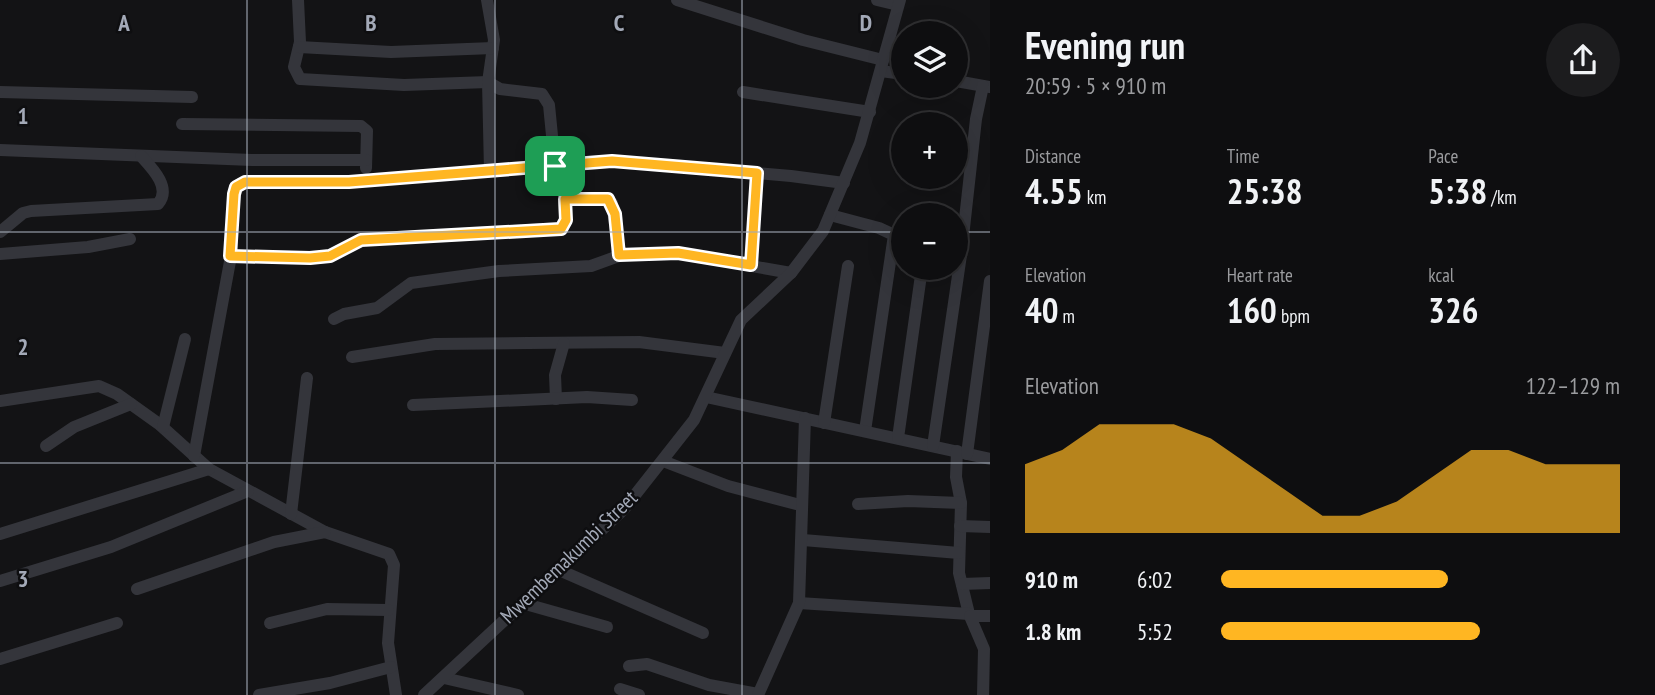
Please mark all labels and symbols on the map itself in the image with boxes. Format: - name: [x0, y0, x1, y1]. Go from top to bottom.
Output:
- text: A: [117, 8, 130, 37]
- text: B: [365, 8, 377, 37]
- text: C: [614, 8, 625, 37]
- text: D: [860, 8, 872, 37]
- text: 1: [18, 101, 29, 130]
- pin: [525, 136, 585, 196]
- text: 2: [18, 332, 29, 361]
- street label: Mwembemakumbi Street: [494, 484, 643, 629]
- text: 3: [18, 564, 29, 593]

